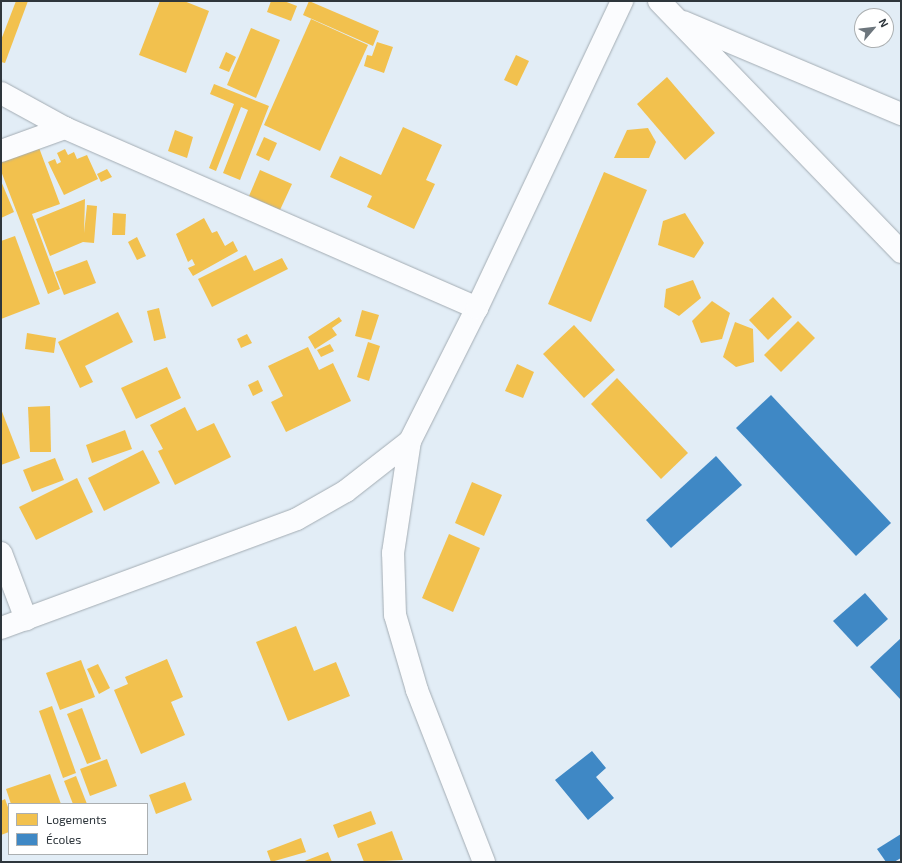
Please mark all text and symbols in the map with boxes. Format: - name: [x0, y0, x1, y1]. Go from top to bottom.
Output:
- north arrow: [854, 8, 894, 48]
- text: N: [877, 16, 892, 29]
- legend: [8, 803, 148, 855]
- text: Logements: [46, 812, 107, 826]
- text: Écoles: [46, 832, 81, 846]

